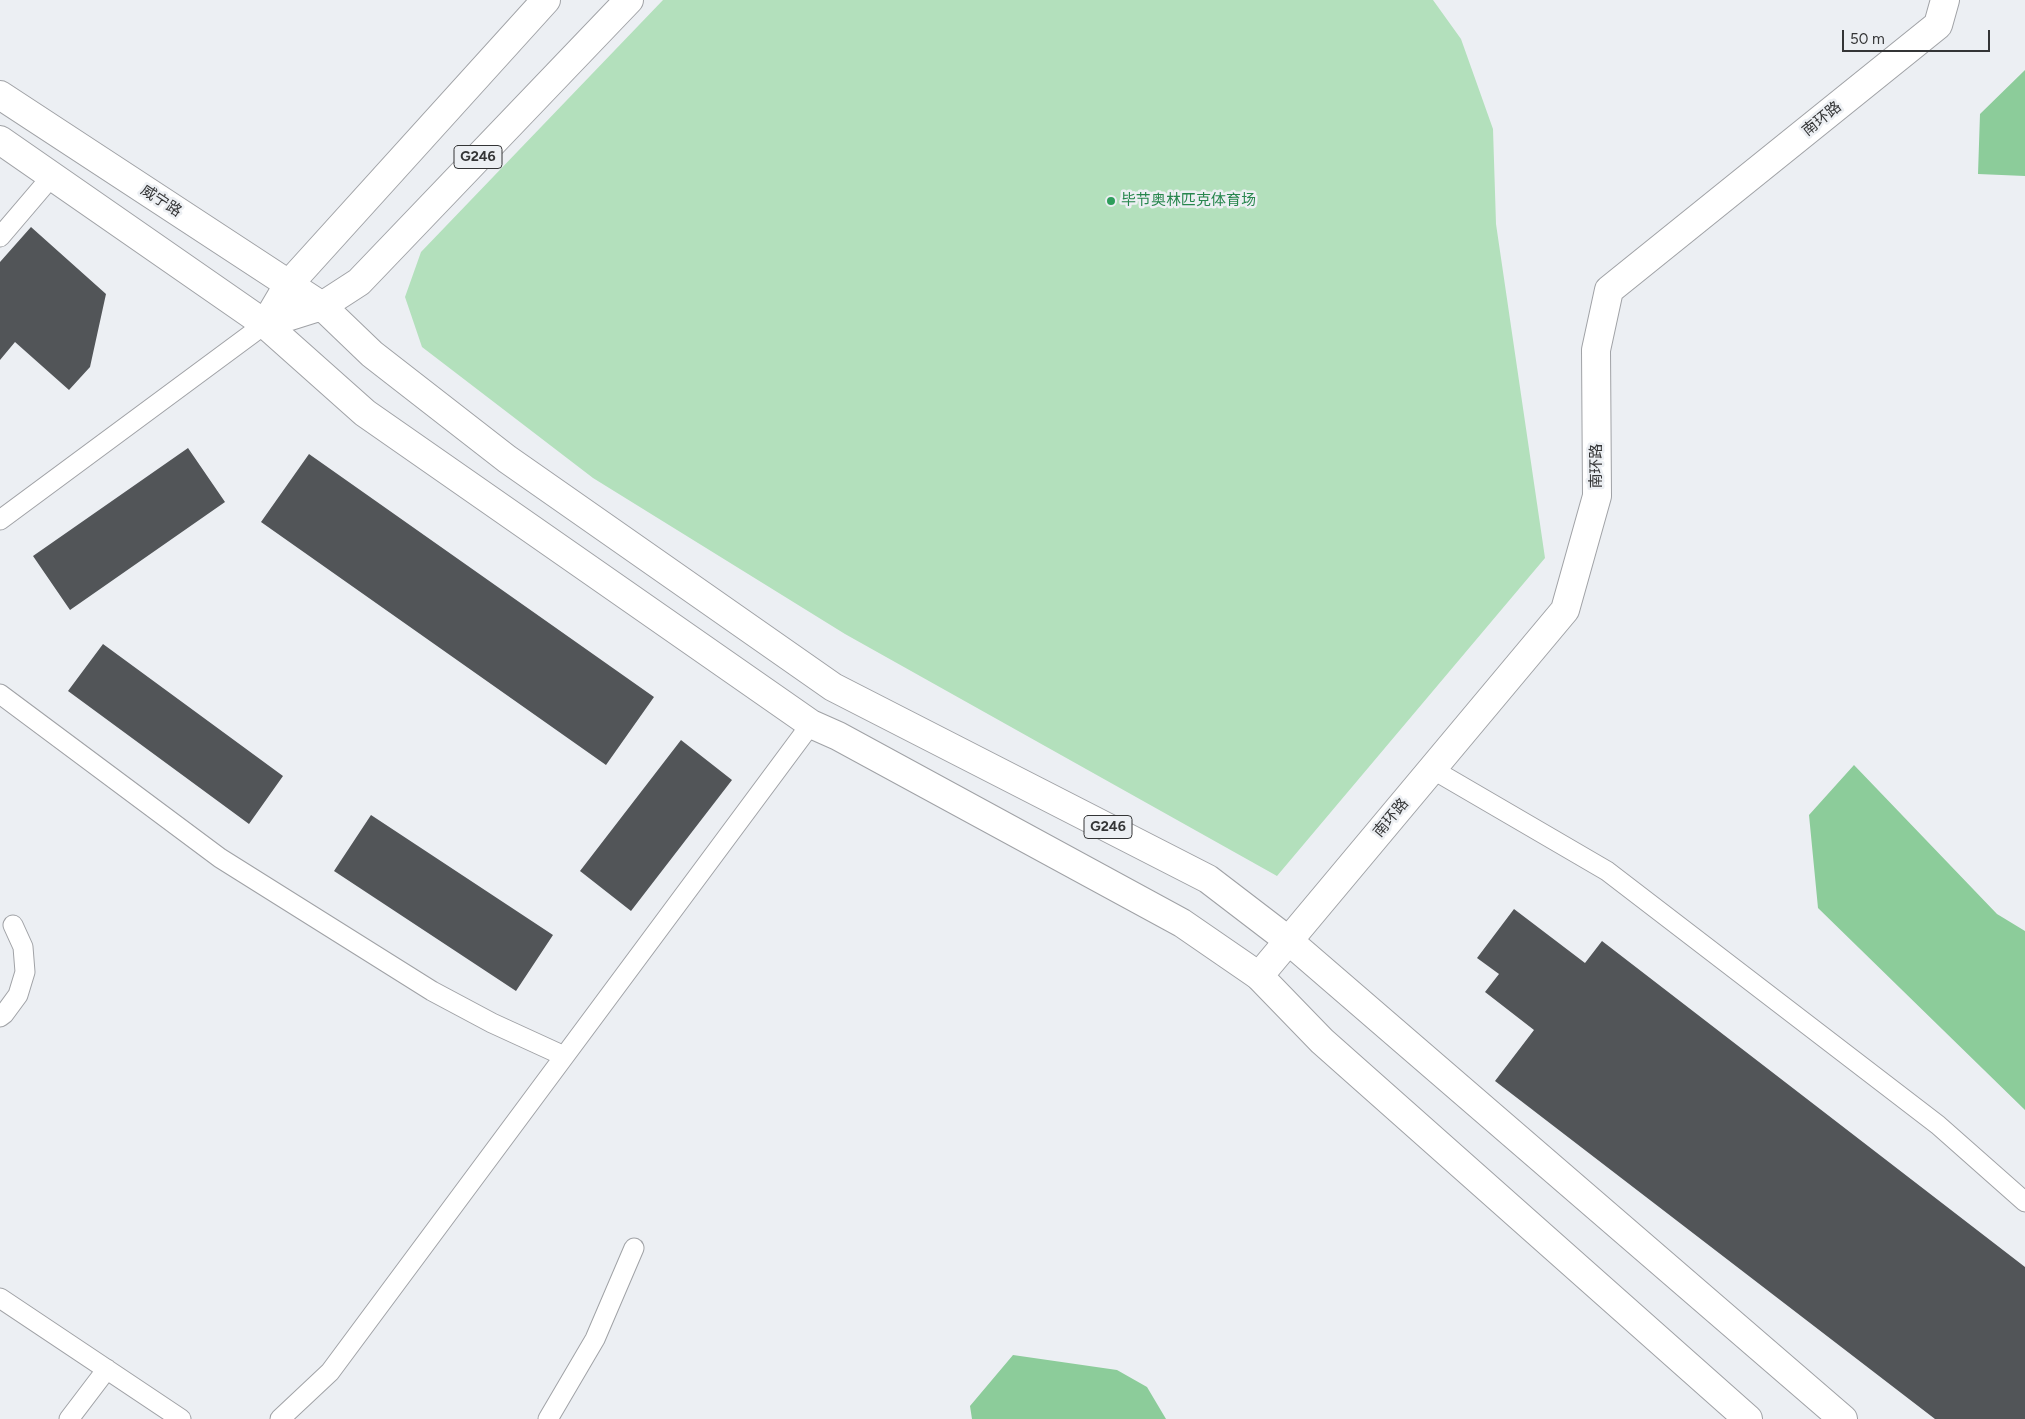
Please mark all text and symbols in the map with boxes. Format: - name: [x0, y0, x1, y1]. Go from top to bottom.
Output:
- scale bar: [1845, 20, 1992, 52]
- text: 50 m: [1850, 30, 1885, 48]
- street label: 南环路: [1799, 98, 1845, 140]
- road number: G246: [454, 146, 502, 168]
- street label: 威宁路: [137, 181, 185, 221]
- place label: 毕节奥林匹克体育场: [1121, 192, 1256, 210]
- marker: 毕节奥林匹克体育场: [1105, 195, 1117, 207]
- street label: 南环路: [1588, 444, 1606, 488]
- street label: 南环路: [1370, 795, 1412, 841]
- road number: G246: [1084, 816, 1132, 839]

